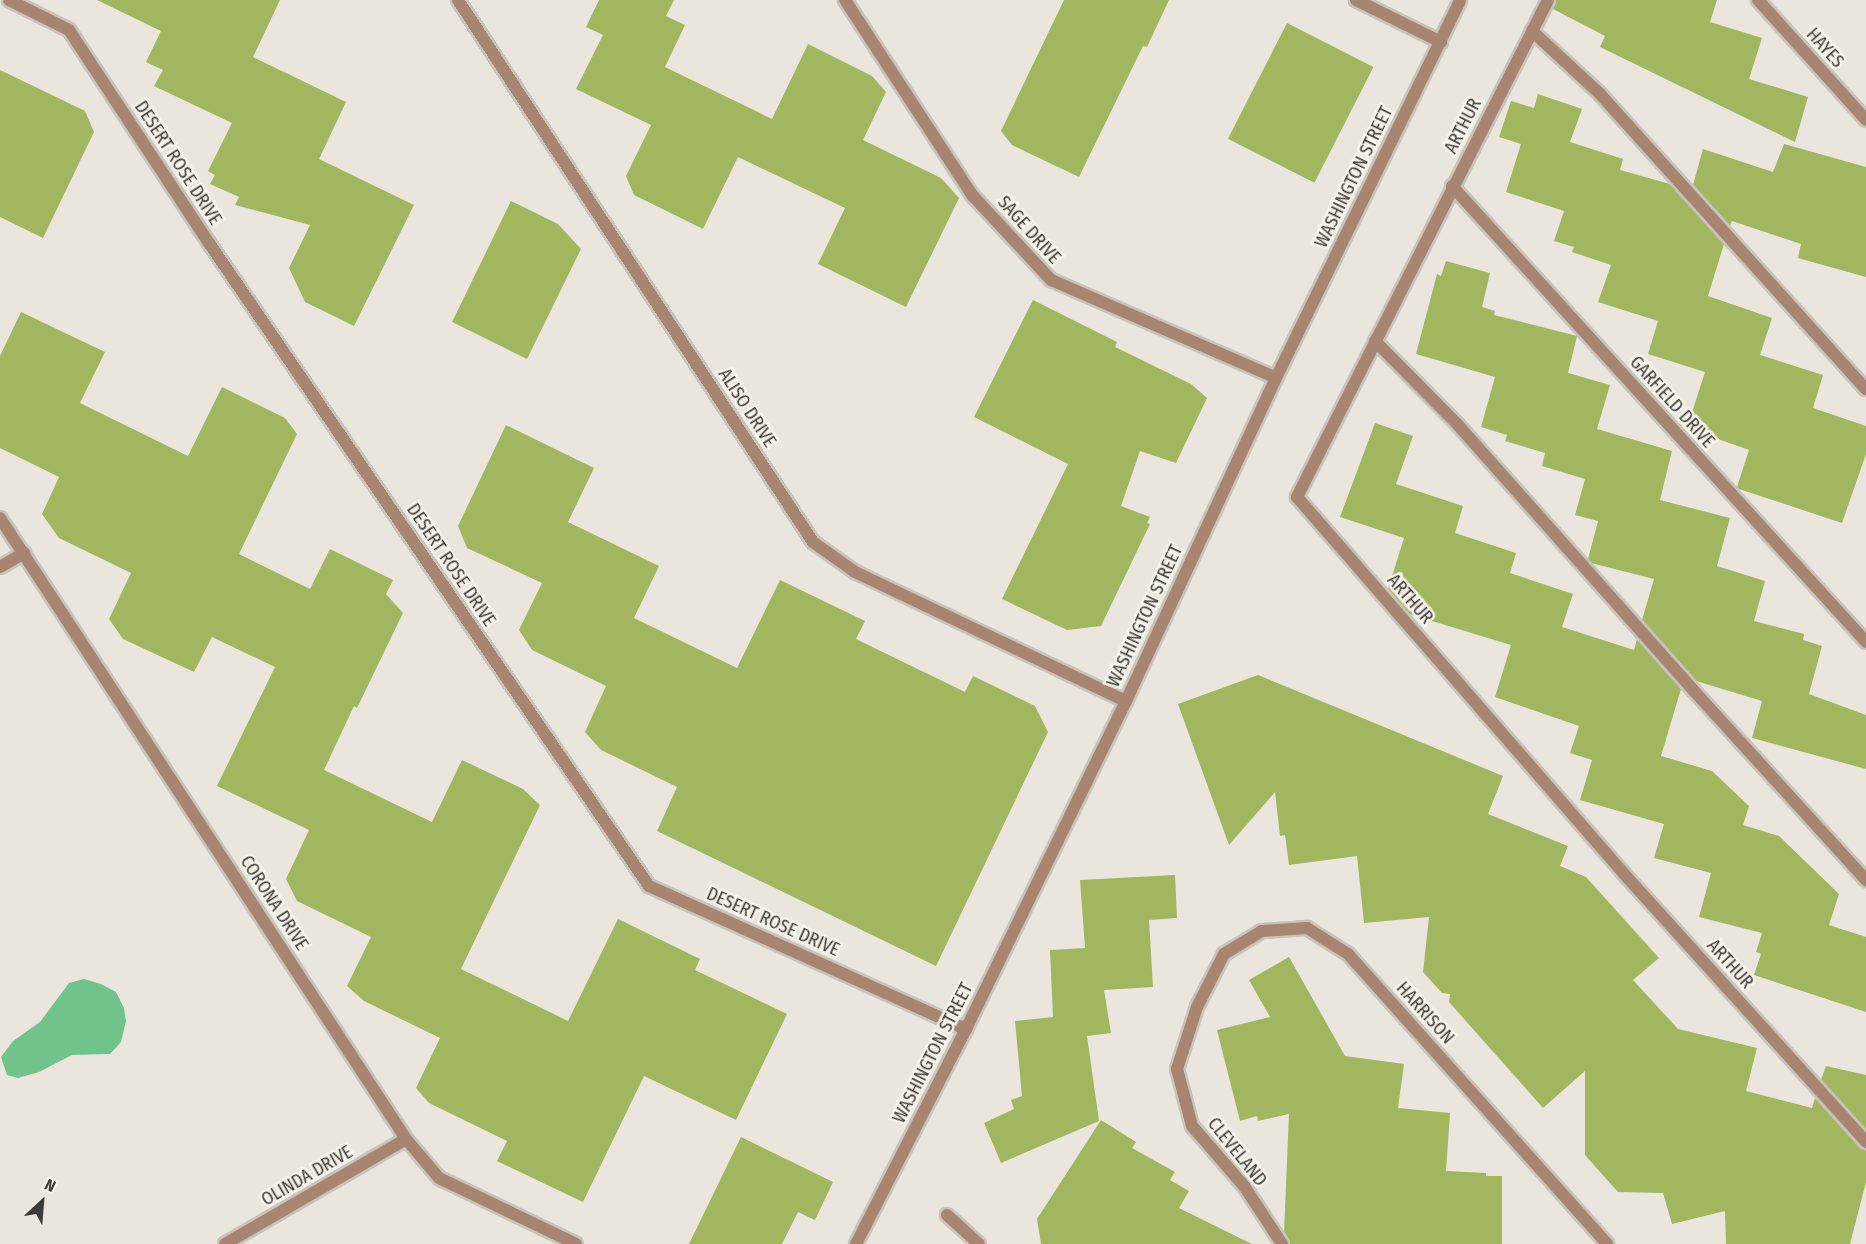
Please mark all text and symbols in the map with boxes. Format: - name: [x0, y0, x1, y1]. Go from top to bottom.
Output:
- street label: HAYES: [1802, 24, 1848, 72]
- street label: ARTHUR: [1440, 95, 1486, 157]
- street label: DESERT ROSE DRIVE: [130, 97, 226, 229]
- street label: WASHINGTON STREET: [1310, 103, 1398, 251]
- street label: SAGE DRIVE: [993, 192, 1065, 268]
- street label: GARFIELD DRIVE: [1625, 352, 1719, 452]
- street label: ALISO DRIVE: [714, 365, 780, 451]
- street label: DESERT ROSE DRIVE: [402, 500, 500, 630]
- street label: WASHINGTON STREET: [1103, 541, 1187, 691]
- street label: ARTHUR: [1383, 570, 1437, 628]
- street label: CORONA DRIVE: [235, 852, 313, 954]
- street label: DESERT ROSE DRIVE: [703, 883, 843, 961]
- street label: ARTHUR: [1702, 935, 1758, 993]
- street label: HARRISON: [1392, 978, 1458, 1048]
- street label: WASHINGTON STREET: [888, 979, 978, 1127]
- street label: CLEVELAND: [1203, 1113, 1271, 1191]
- street label: OLINDA DRIVE: [258, 1141, 356, 1211]
- north arrow: [12, 1172, 72, 1232]
- text: N: [42, 1175, 59, 1196]

